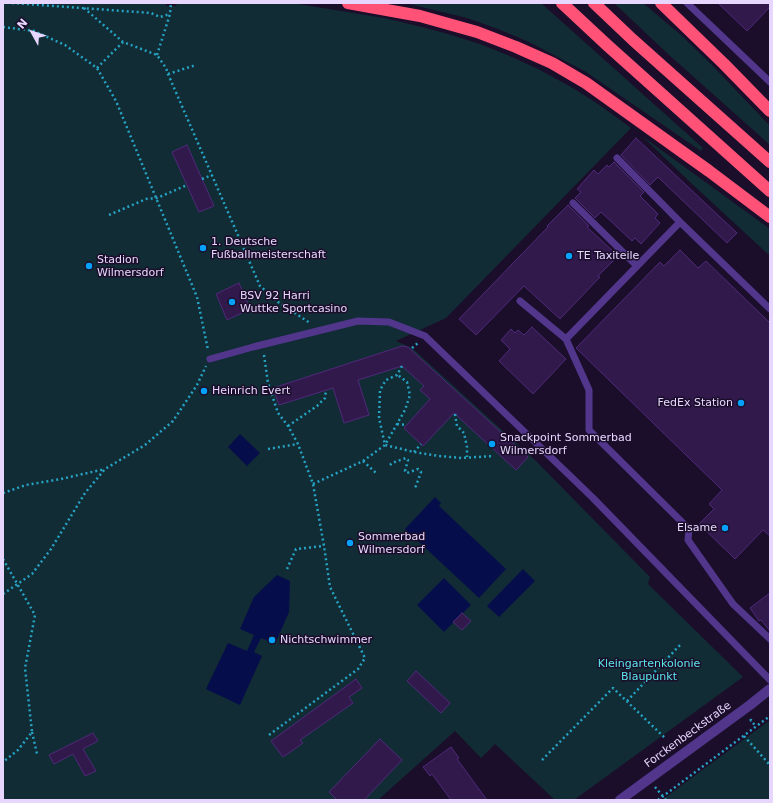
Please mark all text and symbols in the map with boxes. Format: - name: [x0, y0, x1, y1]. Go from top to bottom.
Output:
- north arrow: [12, 12, 52, 52]
- text: N: [14, 16, 30, 32]
- place label: 1. Deutsche Fußballmeisterschaft: [211, 235, 326, 261]
- marker: 1. Deutsche Fußballmeisterschaft: [198, 243, 208, 253]
- place label: TE Taxiteile: [577, 249, 639, 263]
- marker: TE Taxiteile: [564, 251, 574, 261]
- place label: Stadion Wilmersdorf: [97, 253, 164, 279]
- marker: Stadion Wilmersdorf: [84, 261, 94, 271]
- place label: BSV 92 Harri Wuttke Sportcasino: [240, 289, 347, 315]
- marker: BSV 92 Harri Wuttke Sportcasino: [227, 297, 237, 307]
- place label: Heinrich Evert: [212, 384, 290, 398]
- marker: Heinrich Evert: [199, 386, 209, 396]
- place label: FedEx Station: [657, 396, 733, 410]
- marker: FedEx Station: [736, 398, 746, 408]
- place label: Snackpoint Sommerbad Wilmersdorf: [500, 431, 632, 457]
- marker: Snackpoint Sommerbad Wilmersdorf: [487, 439, 497, 449]
- place label: Elsame: [677, 521, 717, 535]
- marker: Elsame: [720, 523, 730, 533]
- place label: Sommerbad Wilmersdorf: [358, 530, 425, 556]
- marker: Sommerbad Wilmersdorf: [345, 538, 355, 548]
- place label: Nichtschwimmer: [280, 633, 372, 647]
- marker: Nichtschwimmer: [267, 635, 277, 645]
- park label: Kleingartenkolonie Blaupunkt: [598, 657, 700, 683]
- street label: Forckenbeckstraße: [642, 699, 734, 771]

